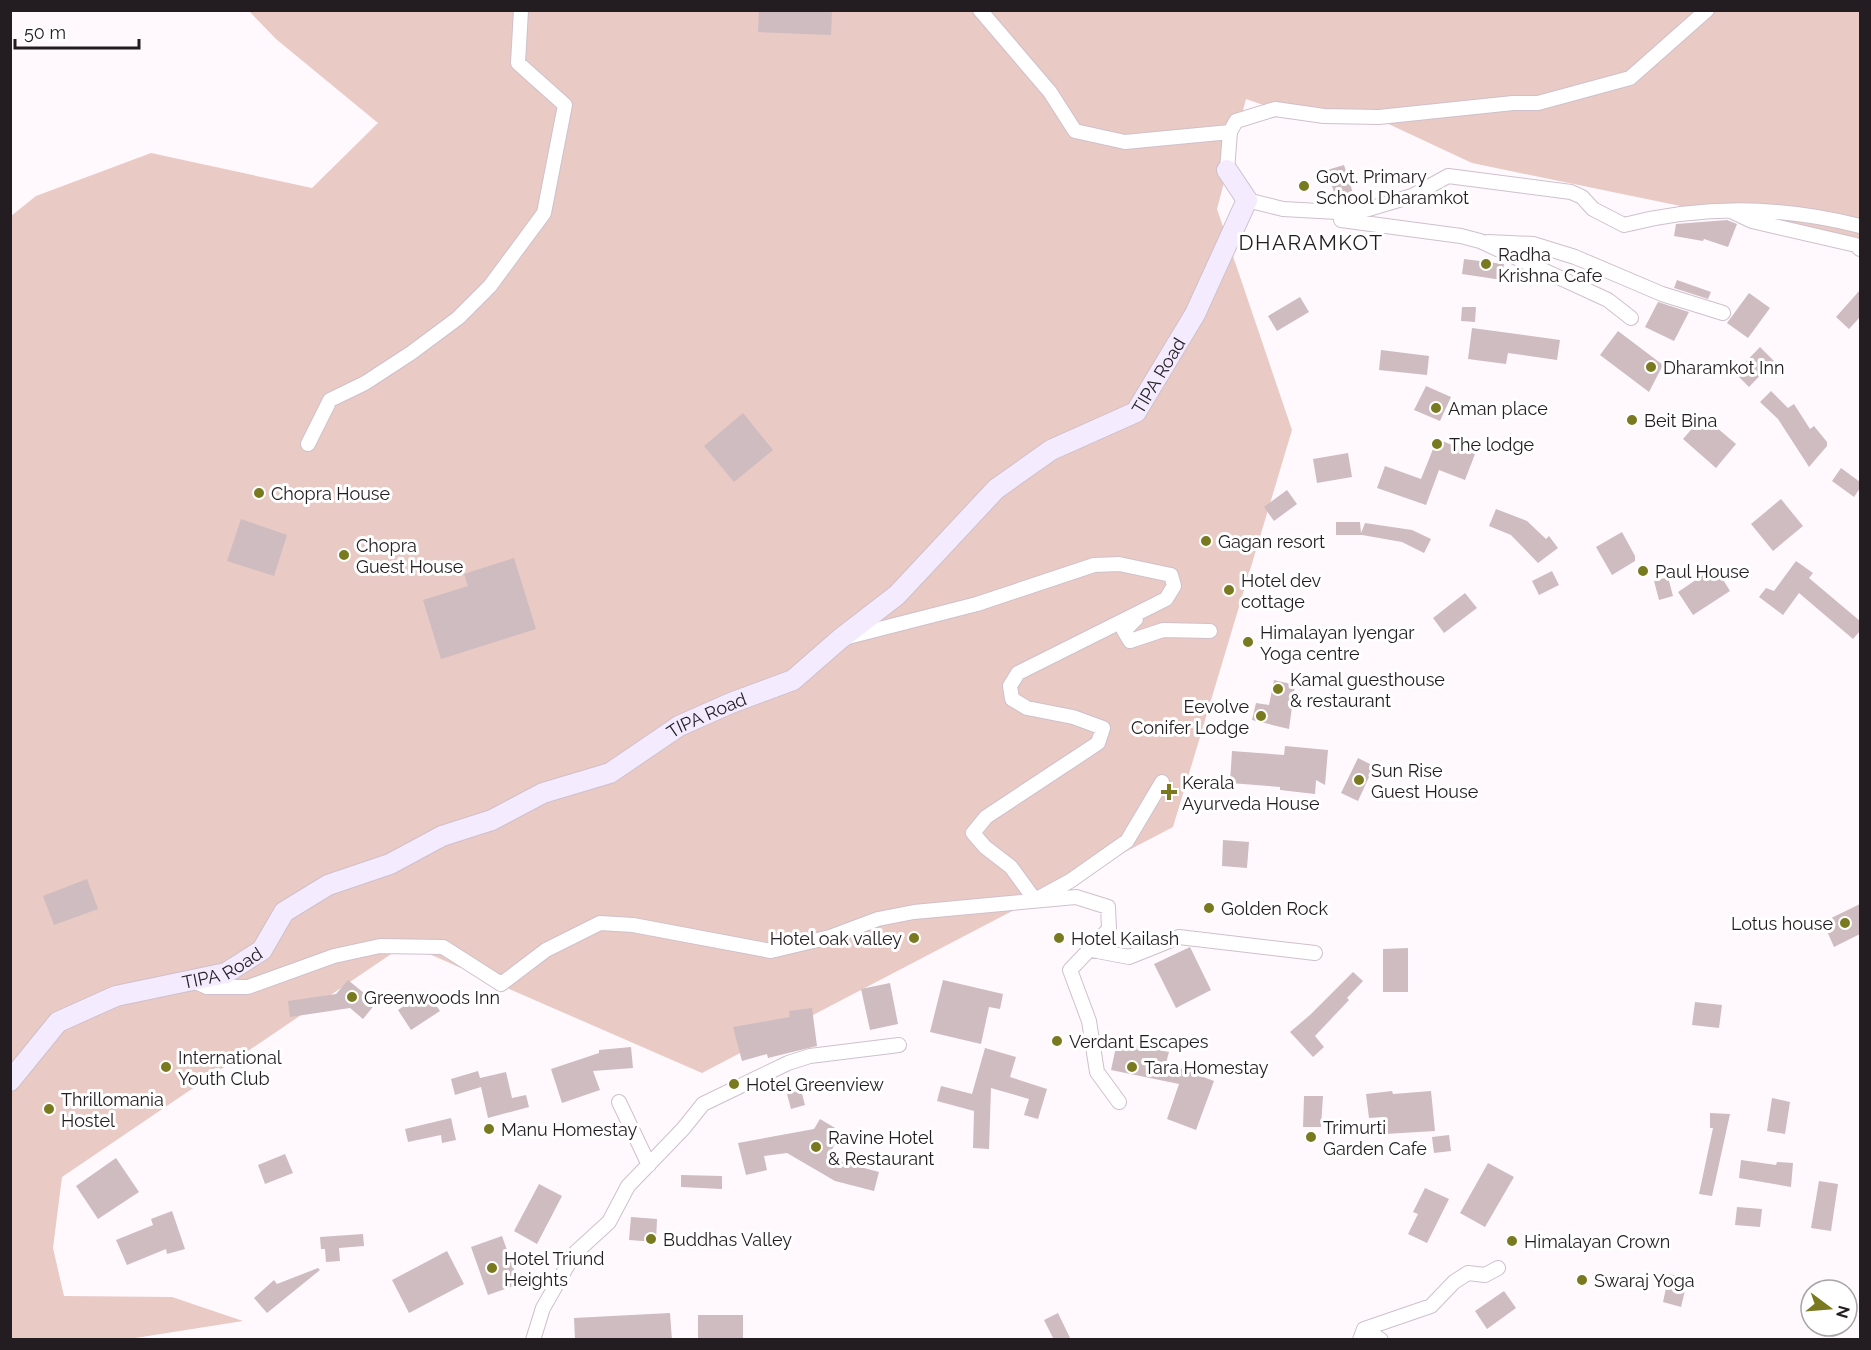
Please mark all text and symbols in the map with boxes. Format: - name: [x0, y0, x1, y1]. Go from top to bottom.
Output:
- scale bar: [15, 12, 140, 50]
- text: 50 m: [24, 22, 66, 43]
- place label: Govt. Primary School Dharamkot: [1316, 166, 1469, 208]
- marker: Govt. Primary School Dharamkot: [1297, 179, 1311, 193]
- district label: DHARAMKOT: [1238, 230, 1384, 255]
- place label: Radha Krishna Cafe: [1498, 244, 1603, 286]
- marker: Radha Krishna Cafe: [1479, 257, 1493, 271]
- street label: TIPA Road: [1127, 334, 1189, 417]
- place label: Dharamkot Inn: [1663, 357, 1785, 378]
- marker: Dharamkot Inn: [1644, 360, 1658, 374]
- place label: Aman place: [1448, 398, 1548, 419]
- marker: Aman place: [1429, 401, 1443, 415]
- place label: Beit Bina: [1644, 410, 1717, 431]
- marker: Beit Bina: [1625, 413, 1639, 427]
- place label: The lodge: [1449, 434, 1535, 455]
- marker: The lodge: [1430, 437, 1444, 451]
- place label: Chopra House: [271, 483, 391, 504]
- marker: Chopra House: [252, 486, 266, 500]
- place label: Gagan resort: [1218, 531, 1325, 552]
- marker: Gagan resort: [1199, 534, 1213, 548]
- place label: Chopra Guest House: [356, 535, 464, 577]
- marker: Chopra Guest House: [337, 548, 351, 562]
- place label: Paul House: [1655, 561, 1750, 582]
- marker: Paul House: [1636, 564, 1650, 578]
- place label: Hotel dev cottage: [1241, 570, 1322, 612]
- marker: Hotel dev cottage: [1222, 583, 1236, 597]
- place label: Himalayan Iyengar Yoga centre: [1260, 622, 1415, 664]
- marker: Himalayan Iyengar Yoga centre: [1241, 635, 1255, 649]
- place label: Kamal guesthouse & restaurant: [1290, 669, 1445, 711]
- marker: Kamal guesthouse & restaurant: [1271, 682, 1285, 696]
- street label: TIPA Road: [662, 688, 749, 742]
- place label: Eevolve Conifer Lodge: [1131, 696, 1249, 738]
- marker: Eevolve Conifer Lodge: [1254, 709, 1268, 723]
- place label: Sun Rise Guest House: [1371, 760, 1479, 802]
- place label: Kerala Ayurveda House: [1182, 772, 1320, 814]
- marker: Sun Rise Guest House: [1352, 773, 1366, 787]
- marker: Kerala Ayurveda House: [1160, 783, 1178, 801]
- place label: Golden Rock: [1221, 898, 1328, 919]
- marker: Golden Rock: [1202, 901, 1216, 915]
- place label: Lotus house: [1731, 913, 1833, 934]
- marker: Lotus house: [1838, 916, 1852, 930]
- place label: Hotel oak valley: [770, 928, 902, 949]
- place label: Hotel Kailash: [1071, 928, 1179, 949]
- marker: Hotel oak valley: [907, 931, 921, 945]
- marker: Hotel Kailash: [1052, 931, 1066, 945]
- street label: TIPA Road: [180, 942, 266, 992]
- place label: Greenwoods Inn: [364, 987, 500, 1008]
- marker: Greenwoods Inn: [345, 990, 359, 1004]
- place label: Verdant Escapes: [1069, 1031, 1209, 1052]
- marker: Verdant Escapes: [1050, 1034, 1064, 1048]
- place label: International Youth Club: [178, 1047, 282, 1089]
- place label: Tara Homestay: [1144, 1057, 1269, 1078]
- marker: International Youth Club: [159, 1060, 173, 1074]
- marker: Tara Homestay: [1125, 1060, 1139, 1074]
- place label: Hotel Greenview: [746, 1074, 884, 1095]
- marker: Hotel Greenview: [727, 1077, 741, 1091]
- place label: Thrillomania Hostel: [61, 1089, 164, 1131]
- marker: Thrillomania Hostel: [42, 1102, 56, 1116]
- place label: Trimurti Garden Cafe: [1323, 1117, 1427, 1159]
- place label: Manu Homestay: [501, 1119, 637, 1140]
- marker: Manu Homestay: [482, 1122, 496, 1136]
- place label: Ravine Hotel & Restaurant: [828, 1127, 934, 1169]
- marker: Trimurti Garden Cafe: [1304, 1130, 1318, 1144]
- marker: Ravine Hotel & Restaurant: [809, 1140, 823, 1154]
- place label: Buddhas Valley: [663, 1229, 792, 1250]
- place label: Himalayan Crown: [1524, 1231, 1670, 1252]
- marker: Buddhas Valley: [644, 1232, 658, 1246]
- marker: Himalayan Crown: [1505, 1234, 1519, 1248]
- place label: Hotel Triund Heights: [504, 1248, 605, 1290]
- marker: Hotel Triund Heights: [485, 1261, 499, 1275]
- place label: Swaraj Yoga: [1594, 1270, 1695, 1291]
- marker: Swaraj Yoga: [1575, 1273, 1589, 1287]
- north arrow: [1799, 1278, 1859, 1338]
- text: N: [1832, 1304, 1854, 1320]

